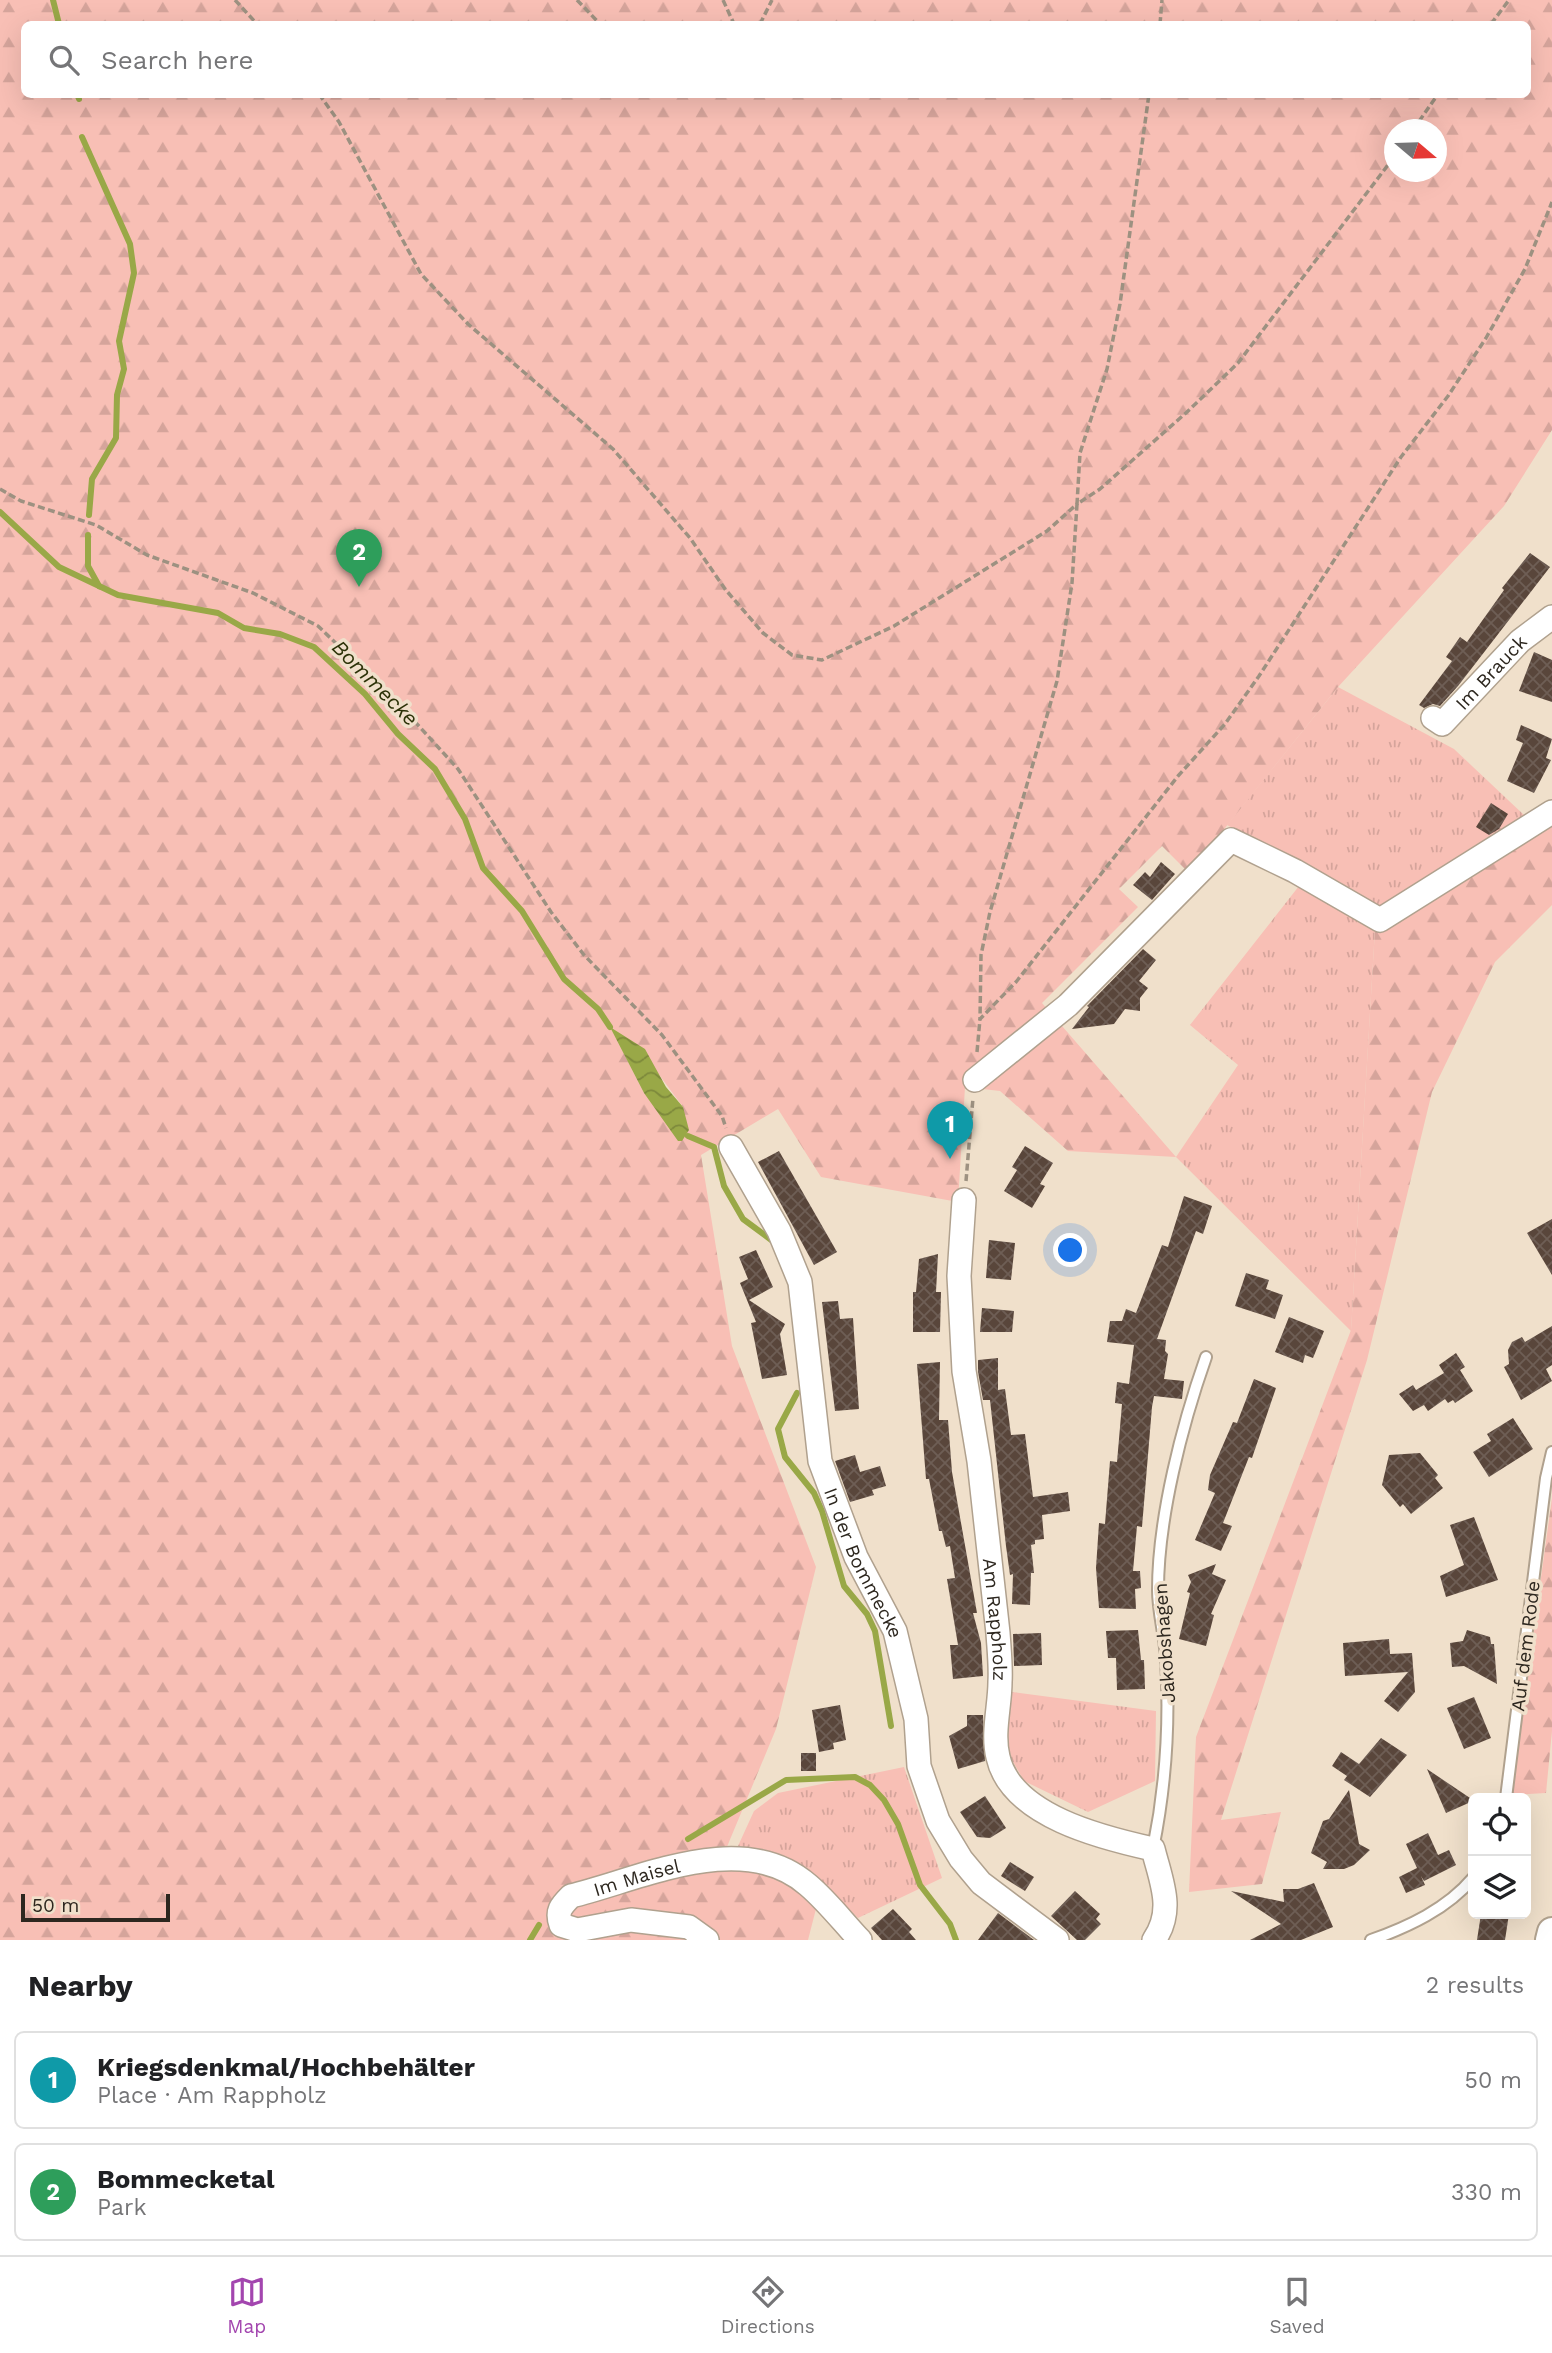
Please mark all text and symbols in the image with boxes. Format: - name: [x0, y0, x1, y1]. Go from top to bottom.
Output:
- search box: [21, 21, 1531, 98]
- icon: search: [45, 41, 83, 79]
- text: Search here: [101, 45, 253, 75]
- north arrow: [1384, 119, 1447, 182]
- pin: 2: [336, 529, 382, 587]
- street label: Im Brauck: [1451, 630, 1532, 715]
- water label: Bommecke: [327, 634, 424, 731]
- pin: 1: [927, 1101, 973, 1159]
- your location: [1053, 1233, 1087, 1267]
- street label: In der Bommecke: [819, 1484, 907, 1640]
- street label: Am Rappholz: [978, 1557, 1011, 1681]
- street label: Auf dem Rode: [1506, 1579, 1545, 1713]
- street label: Jakobshagen: [1149, 1582, 1180, 1704]
- map controls: [1468, 1793, 1531, 1919]
- button: locate: [1468, 1793, 1531, 1856]
- street label: Im Maisel: [591, 1854, 682, 1901]
- button: layers: [1468, 1856, 1531, 1919]
- scale bar: [21, 1891, 170, 1923]
- text: 50 m: [32, 1894, 79, 1917]
- text: Nearby: [28, 1968, 133, 2003]
- text: 2 results: [1426, 1972, 1524, 1999]
- text: Kriegsdenkmal/Hochbehälter: [97, 2052, 475, 2082]
- text: 1: [48, 2067, 58, 2094]
- text: 50 m: [1465, 2067, 1522, 2094]
- text: Place · Am Rappholz: [97, 2082, 327, 2109]
- text: Bommecketal: [97, 2164, 275, 2194]
- text: 2: [46, 2179, 60, 2206]
- text: 330 m: [1451, 2179, 1522, 2206]
- text: Park: [97, 2194, 146, 2221]
- tab: Map: [227, 2273, 266, 2338]
- tab: Directions: [721, 2273, 815, 2338]
- tab: Saved: [1269, 2273, 1325, 2338]

